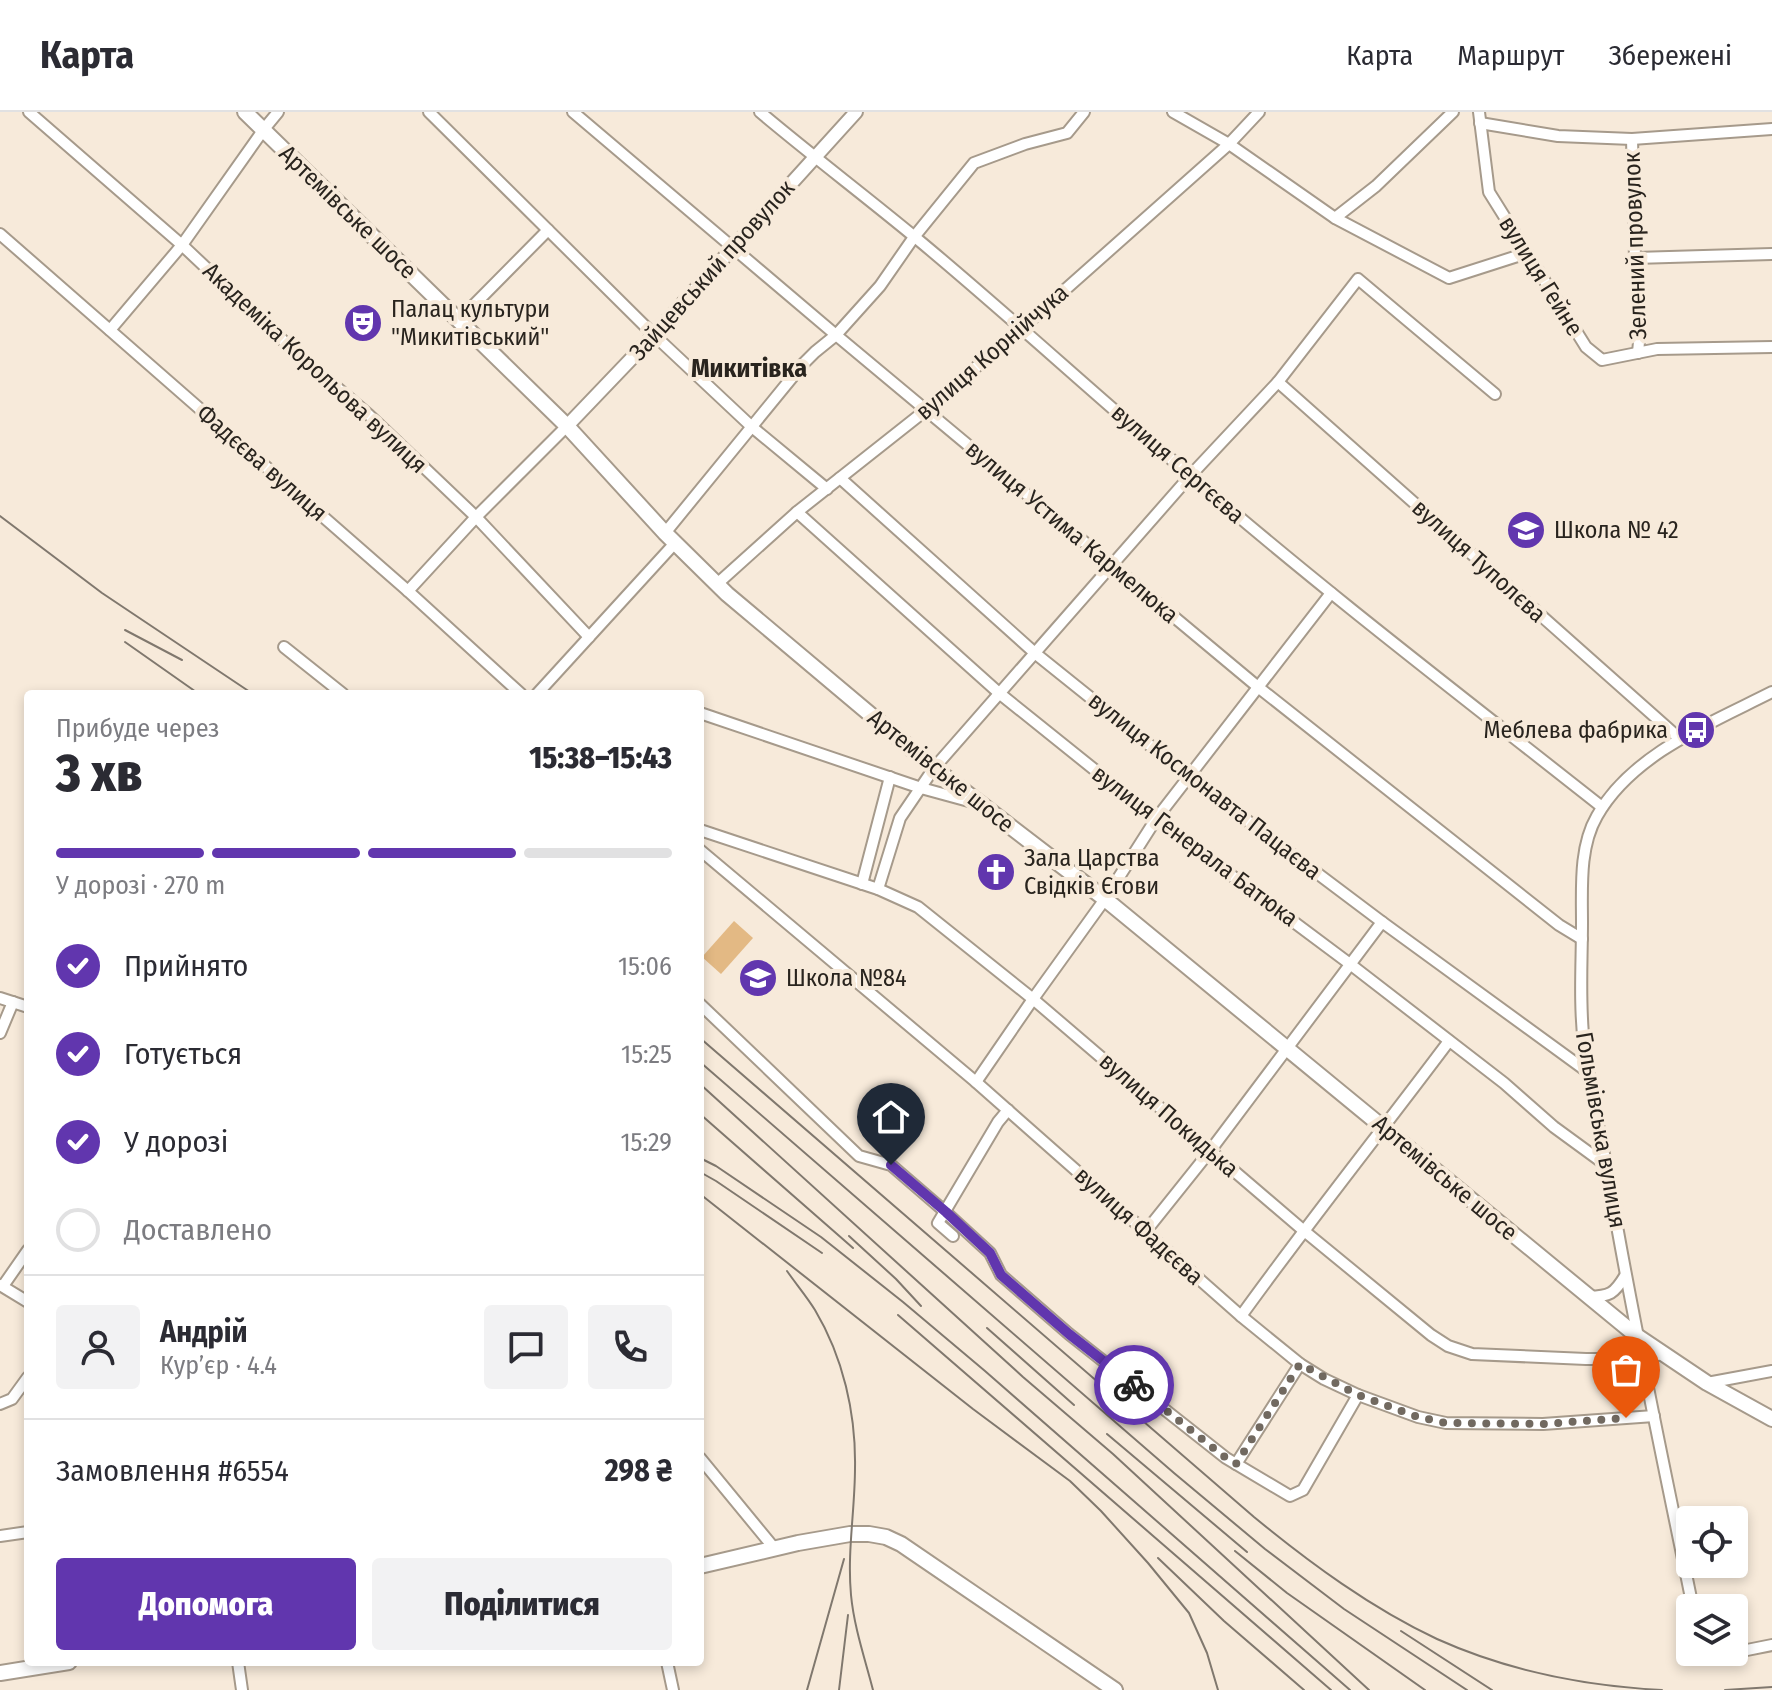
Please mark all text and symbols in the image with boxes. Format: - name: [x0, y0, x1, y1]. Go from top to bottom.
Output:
- text: Карта: [40, 32, 134, 78]
- text: Карта: [1346, 39, 1413, 72]
- text: Маршрут: [1457, 39, 1564, 72]
- text: Збережені: [1608, 39, 1732, 72]
- street label: Артемівське шосе: [274, 139, 422, 285]
- street label: Зелений провулок: [1618, 151, 1652, 340]
- street label: Зайцевський провулок: [624, 174, 801, 366]
- street label: вулиця Гейне: [1493, 211, 1589, 341]
- street label: Академіка Корольова вулиця: [197, 257, 433, 479]
- street label: вулиця Корнійчука: [910, 278, 1074, 426]
- place label: Палац культури "Микитівський": [391, 295, 550, 351]
- theatre icon: Палац культури "Микитівський": [342, 302, 384, 344]
- district label: Микитівка: [691, 353, 807, 384]
- street label: Фадєєва вулиця: [191, 399, 333, 527]
- street label: вулиця Сергєєва: [1106, 399, 1250, 529]
- street label: вулиця Устима Кармелюка: [960, 435, 1184, 629]
- street label: вулиця Туполєва: [1406, 494, 1552, 628]
- school or university icon: Школа № 42: [1505, 509, 1547, 551]
- place label: Школа № 42: [1554, 516, 1679, 544]
- street label: вулиця Космонавта Пацаєва: [1083, 686, 1327, 886]
- street label: Артемівське шосе: [862, 704, 1020, 838]
- bus stop icon: Меблева фабрика: [1675, 709, 1717, 751]
- text: Прибуде через: [56, 713, 219, 744]
- place label: Меблева фабрика: [1483, 716, 1668, 744]
- text: 15:38–15:43: [529, 740, 672, 776]
- text: 3 хв: [56, 742, 142, 805]
- street label: вулиця Генерала Батюка: [1087, 760, 1303, 932]
- place label: Зала Царства Свідків Єгови: [1024, 844, 1160, 900]
- church icon: Зала Царства Свідків Єгови: [975, 851, 1017, 893]
- text: У дорозі · 270 m: [56, 870, 225, 901]
- icon: check: [56, 944, 100, 988]
- text: Прийнято: [124, 948, 248, 984]
- text: 15:06: [618, 951, 672, 982]
- school or university icon: Школа №84: [737, 957, 779, 999]
- place label: Школа №84: [786, 964, 907, 992]
- street label: Гольмівська вулиця: [1570, 1030, 1632, 1230]
- icon: check: [56, 1032, 100, 1076]
- text: Готується: [124, 1036, 242, 1072]
- text: 15:25: [621, 1039, 672, 1070]
- street label: вулиця Покидька: [1094, 1047, 1244, 1183]
- pin: [857, 1083, 925, 1165]
- icon: home: [869, 1095, 913, 1139]
- street label: Артемівське шосе: [1367, 1109, 1523, 1247]
- icon: check: [56, 1120, 100, 1164]
- text: У дорозі: [124, 1124, 228, 1160]
- text: 15:29: [620, 1127, 672, 1158]
- street label: вулиця Фадєєва: [1069, 1161, 1209, 1291]
- text: Доставлено: [124, 1212, 272, 1248]
- button: person: [56, 1305, 140, 1389]
- button: chat: [484, 1305, 568, 1389]
- button: phone: [588, 1305, 672, 1389]
- text: Андрій: [160, 1314, 248, 1350]
- pin: [1592, 1336, 1660, 1418]
- courier: [1094, 1345, 1174, 1425]
- icon: bag: [1604, 1348, 1648, 1392]
- text: Кур’єр · 4.4: [160, 1350, 277, 1381]
- icon: bike: [1112, 1363, 1156, 1407]
- text: Замовлення #6554: [56, 1453, 289, 1489]
- text: 298 ₴: [605, 1453, 672, 1489]
- map controls: [1676, 1506, 1748, 1666]
- button: locate: [1676, 1506, 1748, 1578]
- button: Допомога: [56, 1558, 356, 1650]
- button: Поділитися: [372, 1558, 672, 1650]
- button: layers: [1676, 1594, 1748, 1666]

